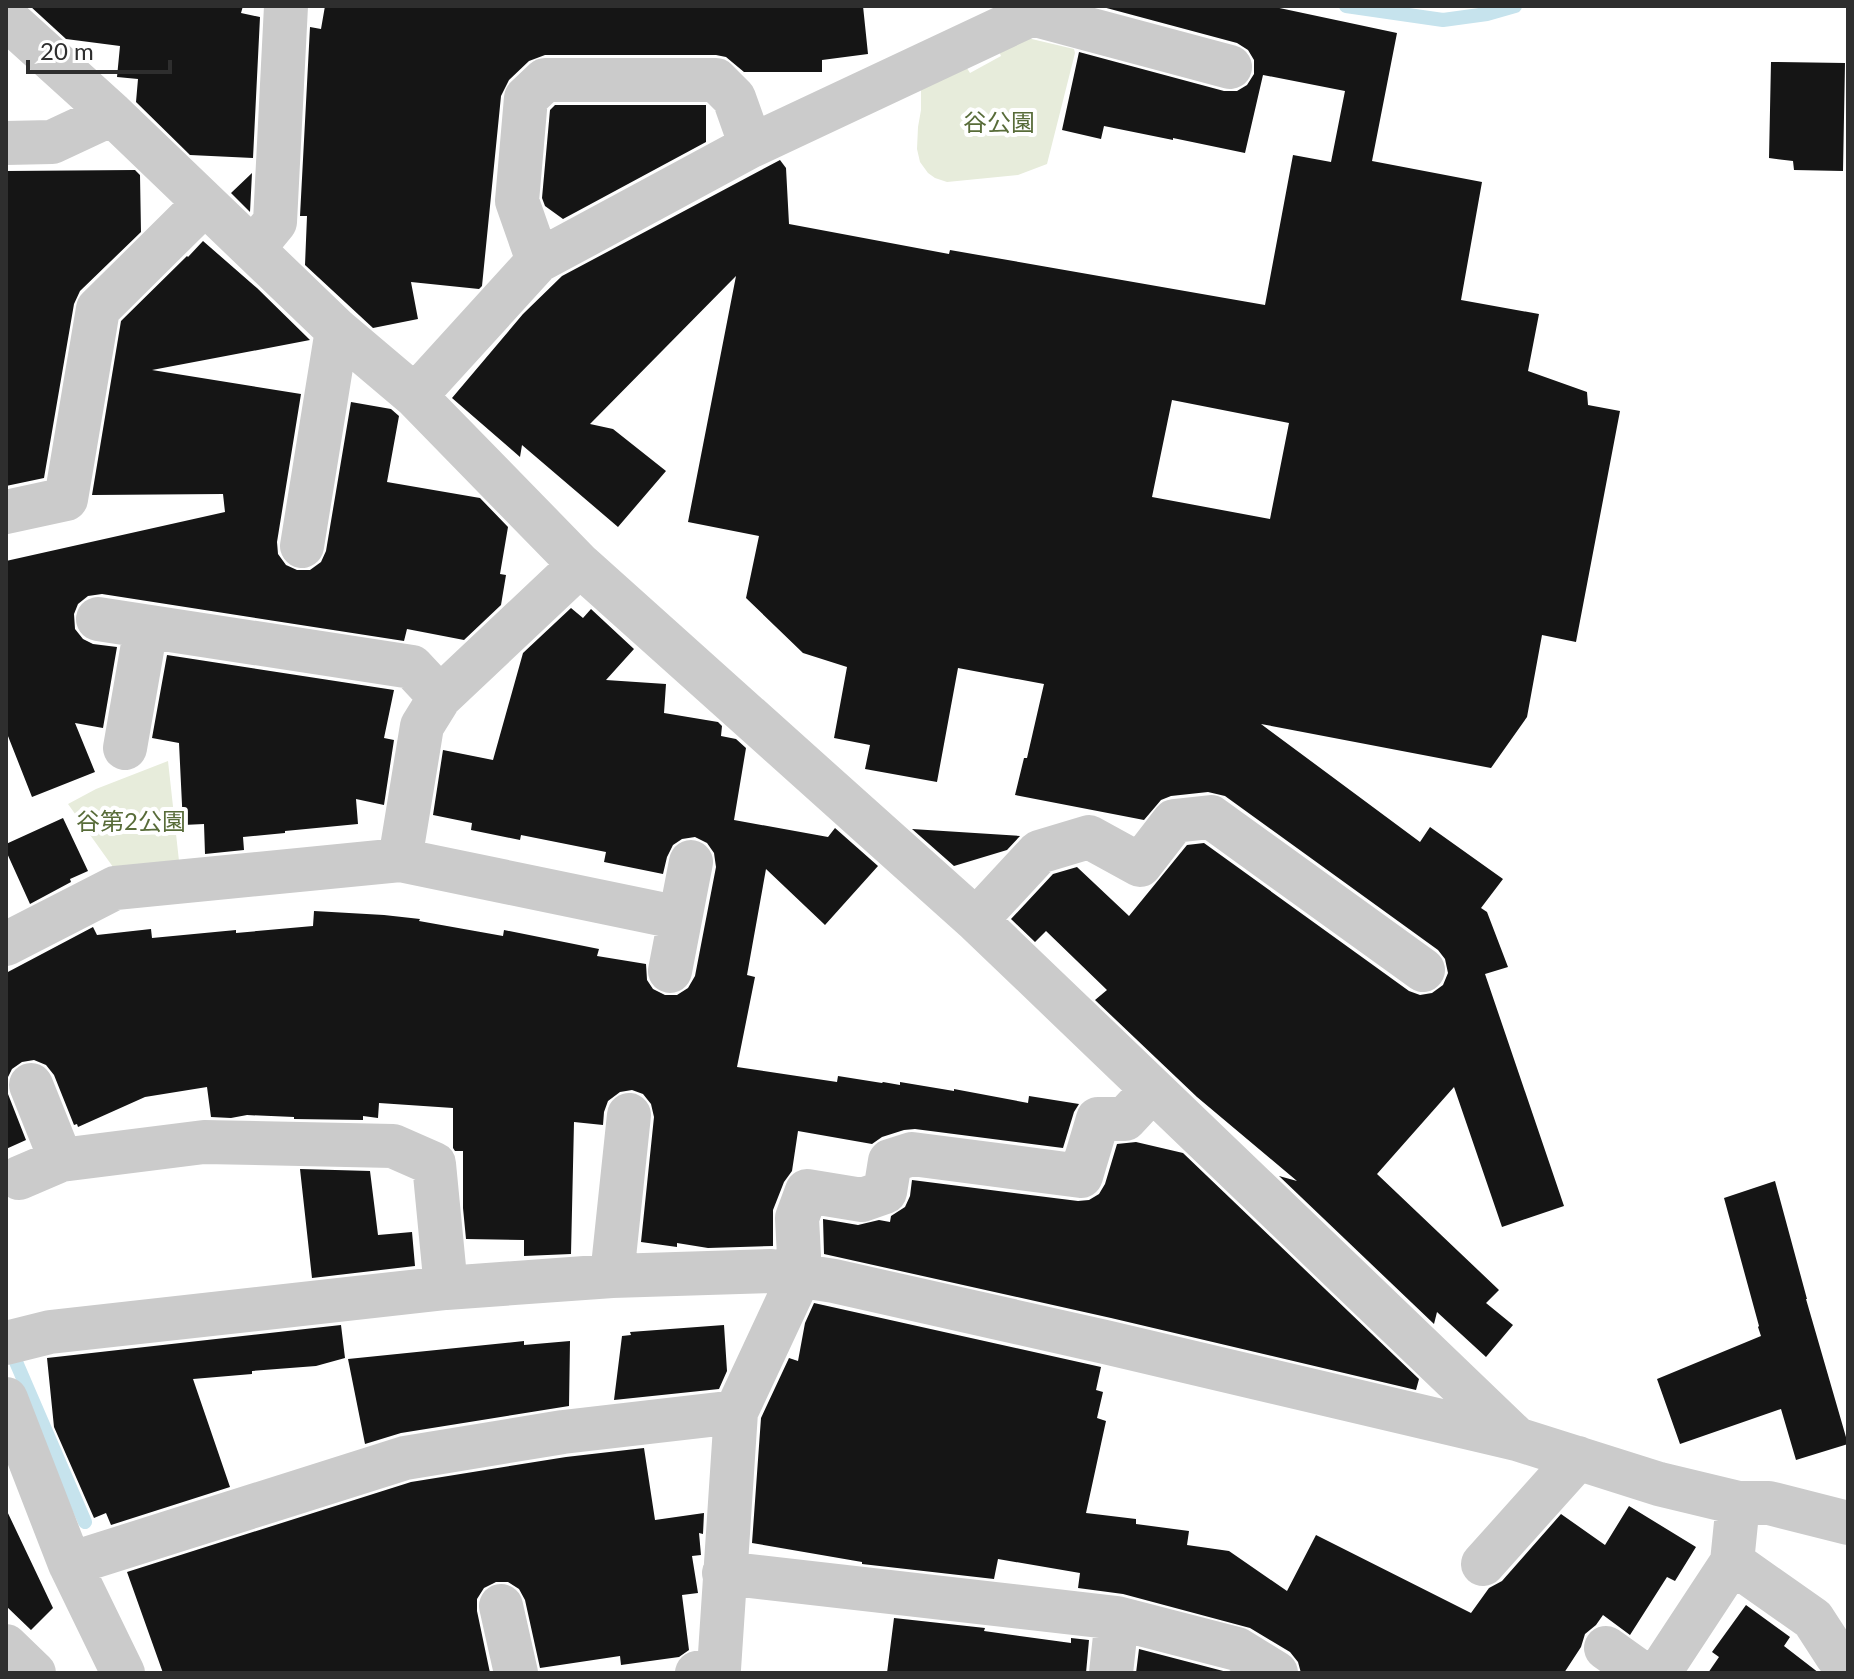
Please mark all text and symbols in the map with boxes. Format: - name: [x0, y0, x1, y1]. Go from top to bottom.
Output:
- scale bar: [28, 24, 170, 74]
- text: 20 m: [40, 36, 94, 65]
- park label: 谷公園: [963, 107, 1035, 136]
- park label: 谷第2公園: [76, 806, 186, 835]

